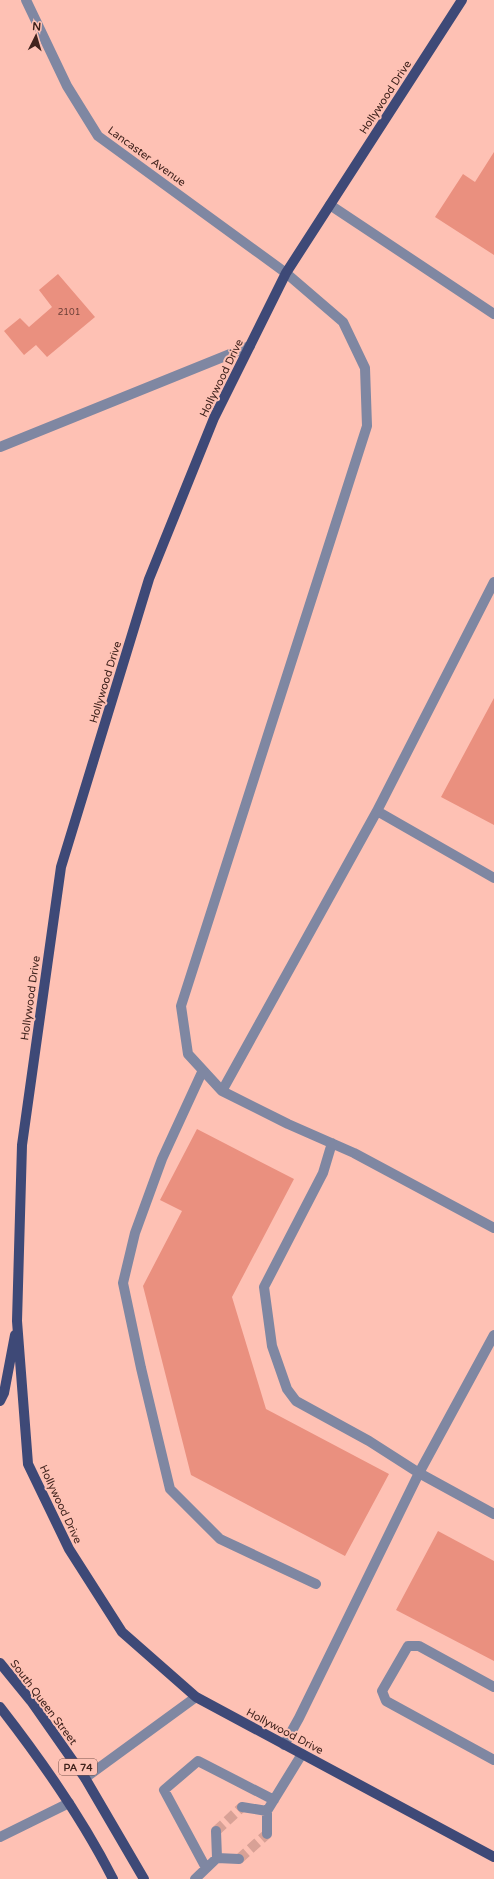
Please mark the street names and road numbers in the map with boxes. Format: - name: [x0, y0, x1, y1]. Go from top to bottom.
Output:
- street label: Hollywood Drive: [357, 58, 414, 137]
- street label: Lancaster Avenue: [105, 124, 188, 189]
- street label: Hollywood Drive: [197, 337, 246, 419]
- street label: Hollywood Drive: [87, 640, 124, 725]
- street label: Hollywood Drive: [18, 955, 43, 1041]
- street label: Hollywood Drive: [37, 1463, 84, 1546]
- street label: South Queen Street: [7, 1657, 80, 1747]
- street label: Hollywood Drive: [244, 1706, 325, 1757]
- road number: PA 74: [59, 1759, 97, 1775]

